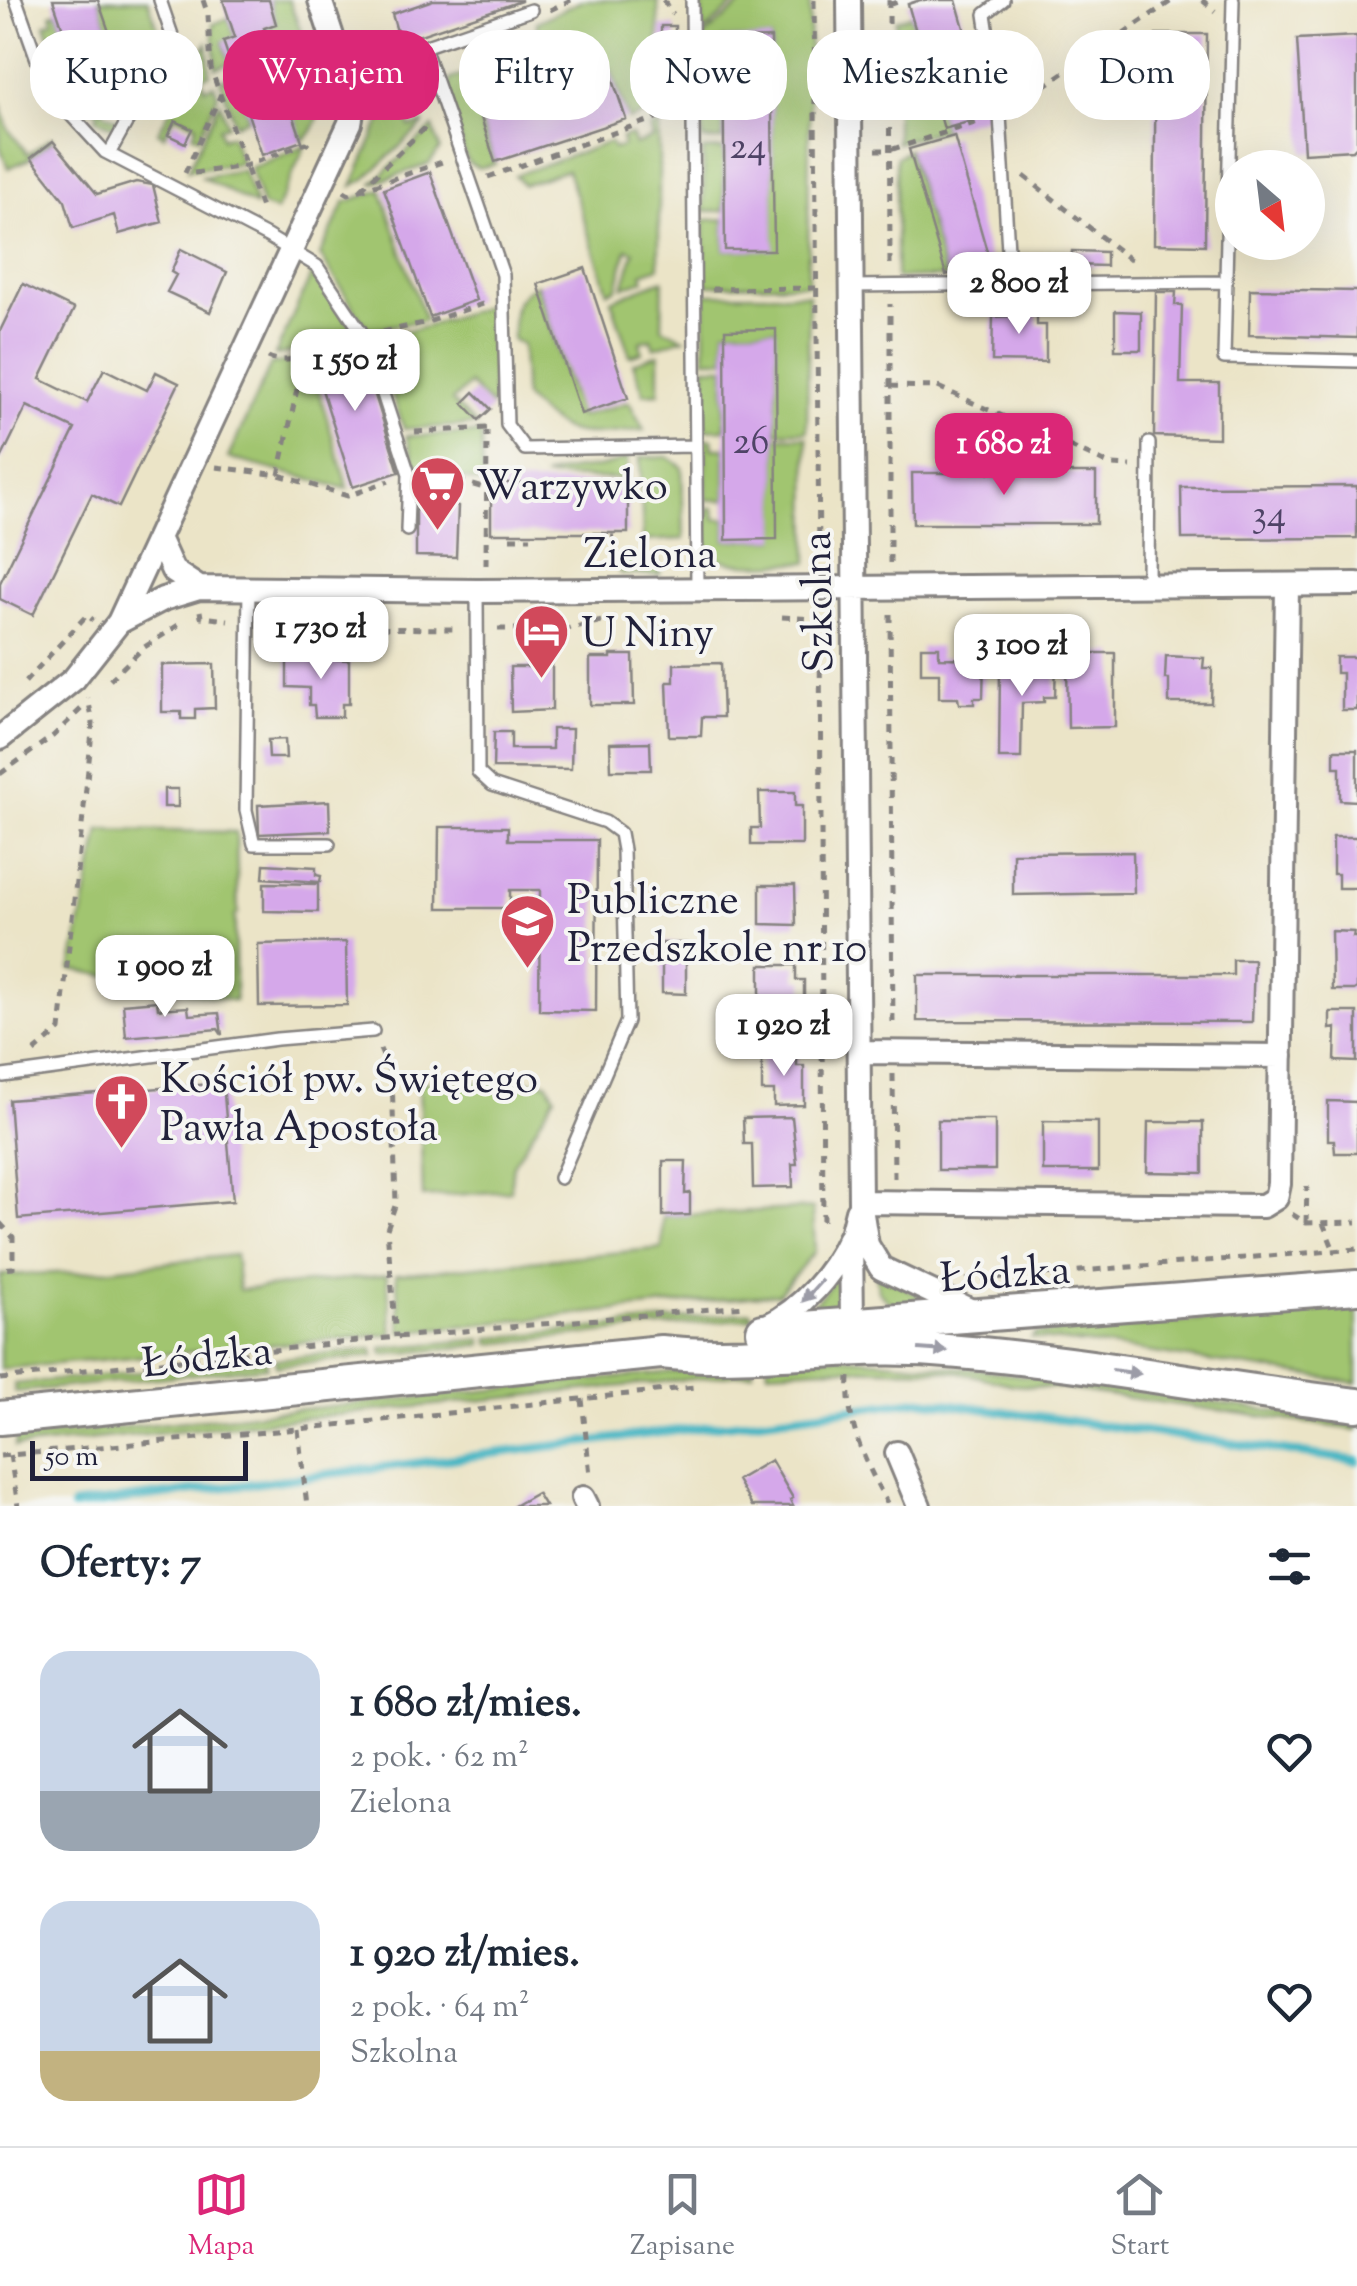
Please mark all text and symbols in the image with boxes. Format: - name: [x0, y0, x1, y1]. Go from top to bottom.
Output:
- chip: Kupno: [30, 30, 203, 120]
- chip: Wynajem: [223, 30, 439, 120]
- chip: Filtry: [459, 30, 610, 120]
- chip: Nowe: [630, 30, 787, 120]
- chip: Mieszkanie: [807, 30, 1044, 120]
- chip: Dom: [1064, 30, 1210, 120]
- house number: 24: [730, 122, 766, 176]
- north arrow: [1215, 150, 1325, 260]
- map controls: [1215, 150, 1325, 260]
- pin: 2 800 zł: [916, 252, 1122, 337]
- text: 2 800 zł: [969, 261, 1069, 307]
- pin: 1 550 zł: [252, 329, 458, 414]
- text: 1 550 zł: [313, 338, 397, 384]
- pin: 1 680 zł: [901, 413, 1107, 498]
- house number: 26: [733, 417, 769, 471]
- text: 1 680 zł: [957, 422, 1051, 468]
- supermarket icon: Warzywko: [407, 454, 467, 533]
- place label: Warzywko: [476, 459, 668, 519]
- house number: 34: [1252, 490, 1286, 544]
- street label: Zielona: [583, 527, 717, 587]
- street label: Szkolna: [790, 531, 852, 673]
- pin: 1 730 zł: [218, 597, 424, 682]
- hotel icon: U Niny: [512, 601, 572, 680]
- text: 1 730 zł: [275, 606, 367, 652]
- place label: U Niny: [581, 606, 714, 666]
- pin: 3 100 zł: [919, 614, 1125, 699]
- text: 3 100 zł: [976, 623, 1068, 669]
- place label: Publiczne Przedszkole nr 10: [567, 873, 867, 981]
- school or university icon: Publiczne Przedszkole nr 10: [498, 892, 558, 971]
- pin: 1 900 zł: [62, 935, 268, 1020]
- text: 1 900 zł: [118, 944, 212, 990]
- pin: 1 920 zł: [681, 994, 887, 1079]
- text: 1 920 zł: [738, 1003, 831, 1049]
- place label: Kościół pw. Świętego Pawła Apostoła: [160, 1052, 538, 1160]
- church icon: Kościół pw. Świętego Pawła Apostoła: [91, 1071, 151, 1150]
- street label: Łódzka: [938, 1243, 1072, 1311]
- one-way arrow: [801, 1278, 823, 1303]
- street label: Łódzka: [140, 1323, 275, 1397]
- one-way arrow: [917, 1342, 949, 1358]
- one-way arrow: [1111, 1364, 1143, 1380]
- scale bar: [30, 1436, 248, 1480]
- text: 50 m: [45, 1438, 99, 1478]
- text: Oferty: 7: [40, 1536, 201, 1596]
- icon: filters: [1262, 1539, 1317, 1594]
- text: 1 680 zł/mies.: [350, 1675, 582, 1735]
- icon: home: [120, 1691, 240, 1811]
- icon: heart: [1262, 1724, 1317, 1779]
- text: 2 pok. · 62 m²: [350, 1735, 529, 1781]
- text: Zielona: [350, 1781, 451, 1827]
- text: 1 920 zł/mies.: [350, 1925, 580, 1985]
- icon: home: [120, 1941, 240, 2061]
- icon: heart: [1262, 1974, 1317, 2029]
- text: 2 pok. · 64 m²: [350, 1985, 530, 2031]
- text: Szkolna: [350, 2031, 458, 2077]
- tab: Mapa: [188, 2167, 255, 2267]
- tab: Zapisane: [630, 2167, 735, 2267]
- tab: Start: [1110, 2167, 1169, 2267]

